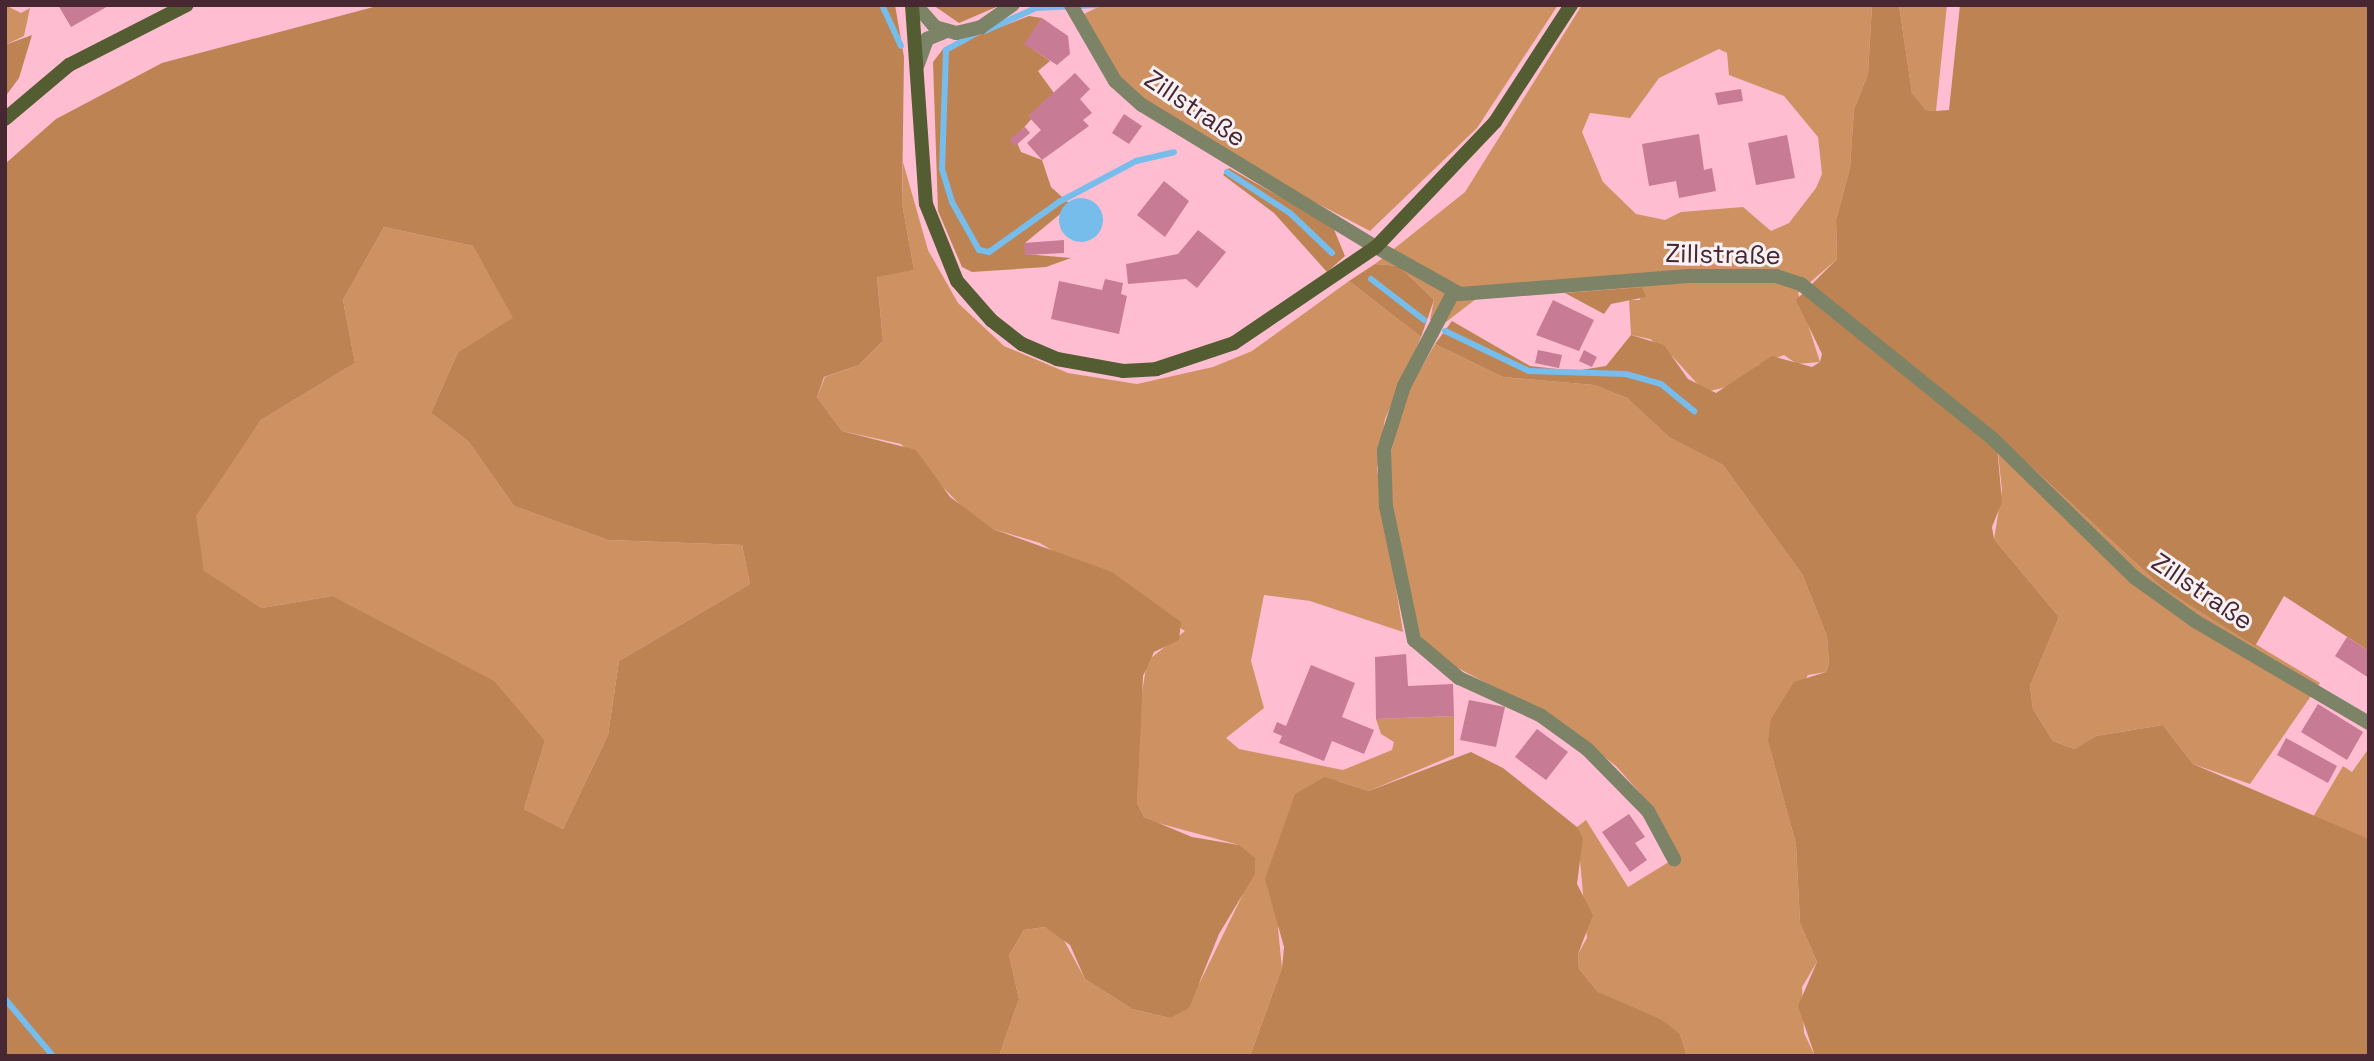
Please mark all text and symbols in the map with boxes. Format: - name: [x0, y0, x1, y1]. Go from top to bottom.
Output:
- street label: Zillstraße: [1138, 64, 1252, 154]
- street label: Zillstraße: [1665, 238, 1781, 272]
- street label: Zillstraße: [2145, 547, 2259, 637]

